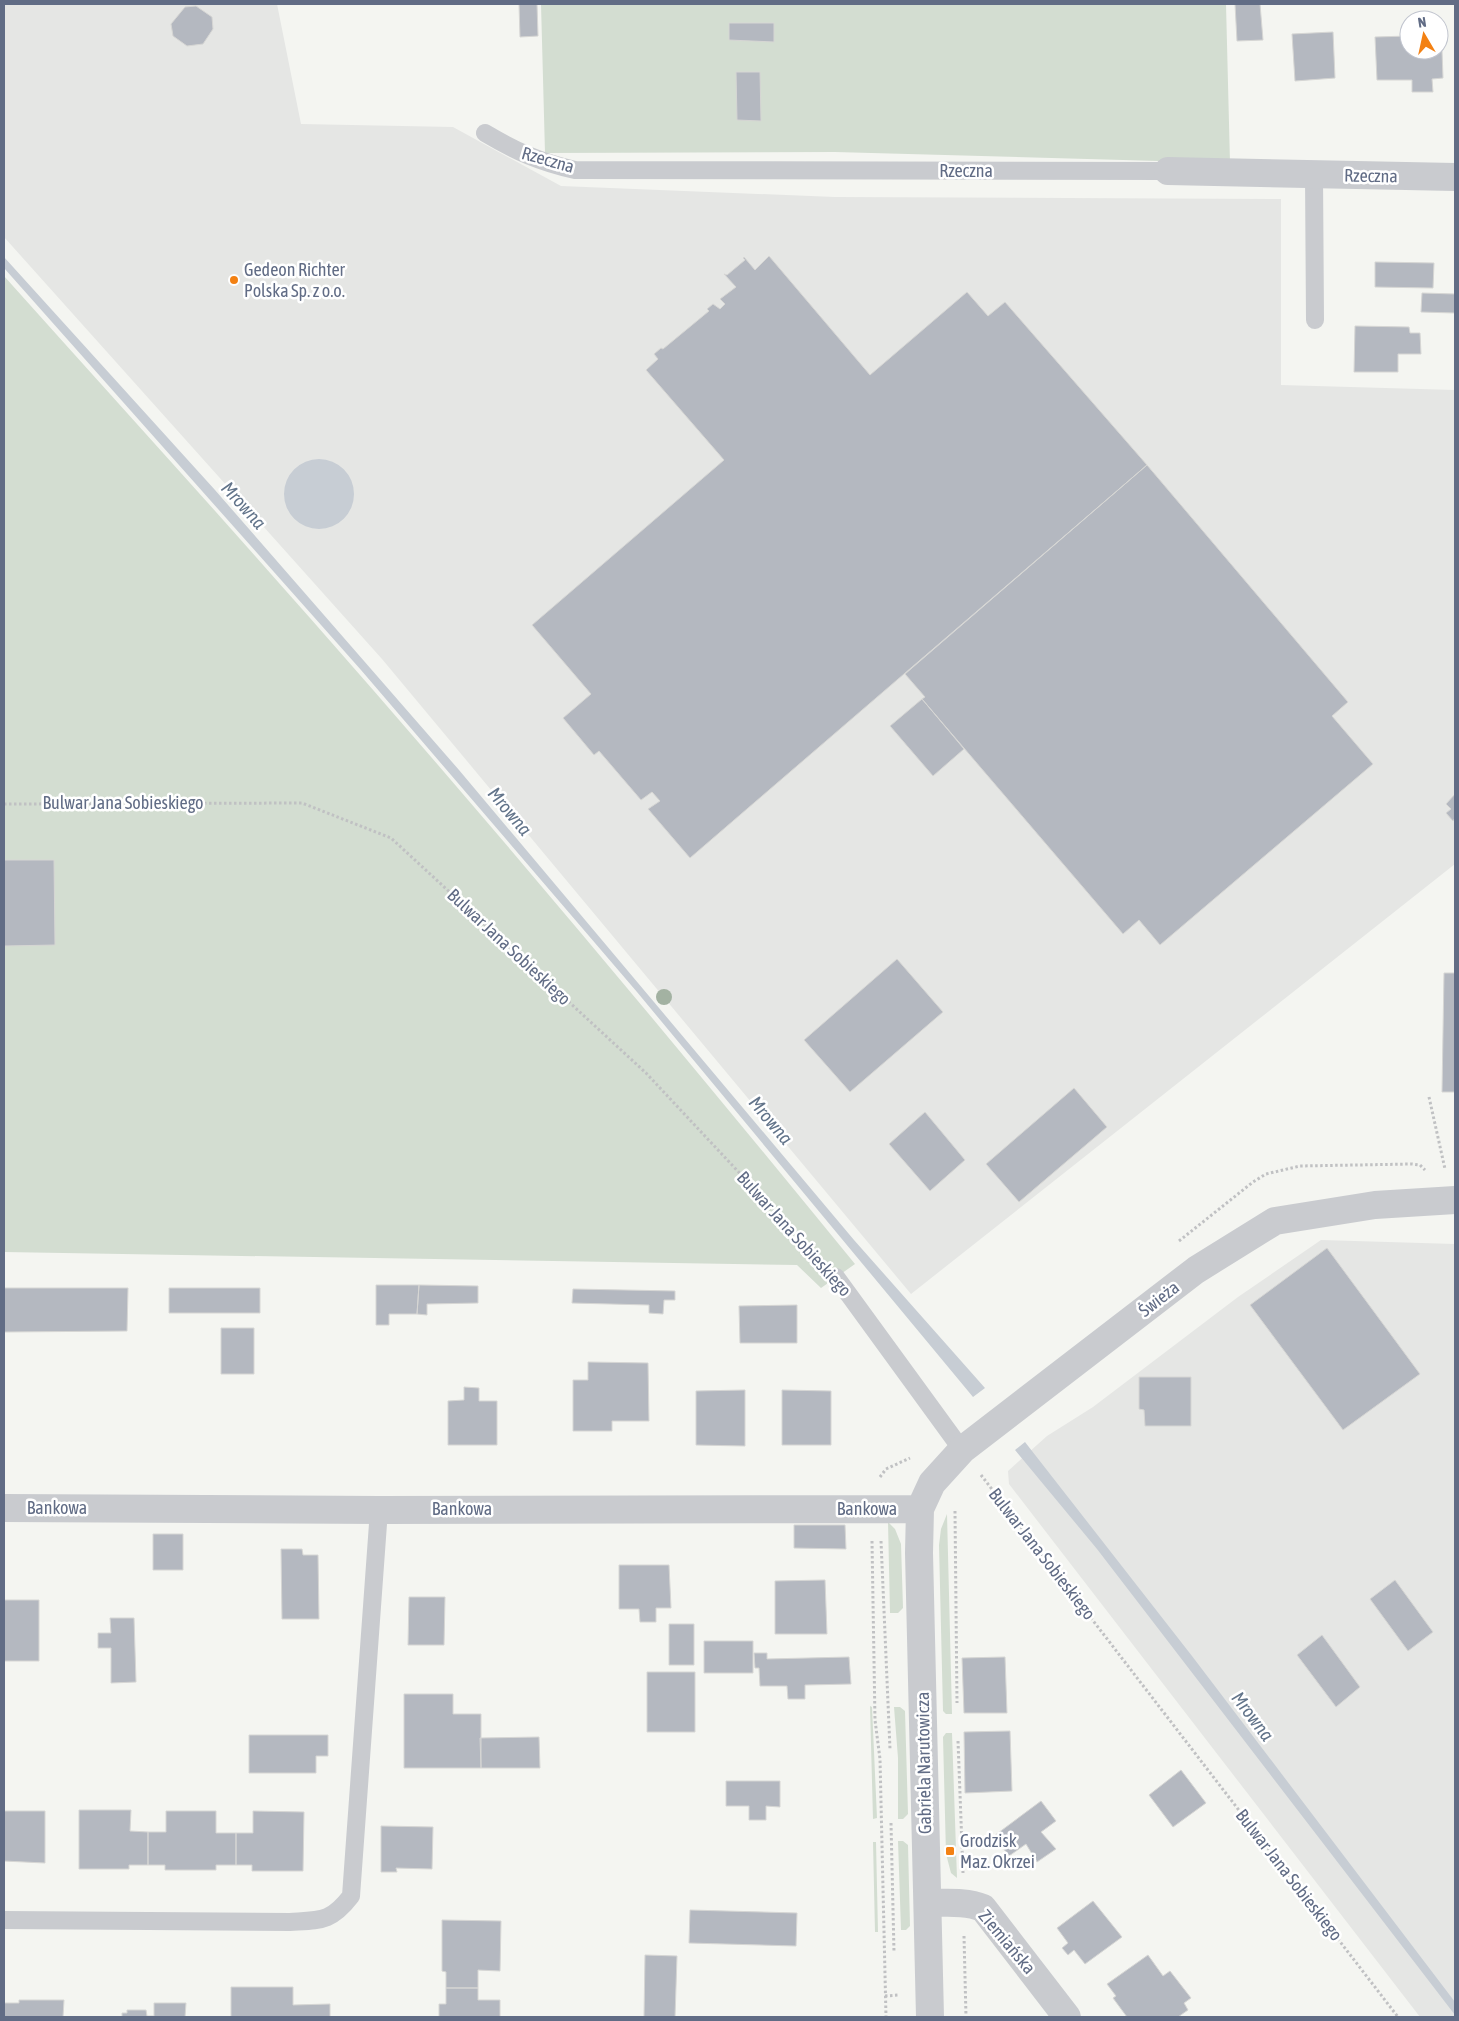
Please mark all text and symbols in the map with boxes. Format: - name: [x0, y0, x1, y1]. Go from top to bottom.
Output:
- north arrow: [1399, 10, 1449, 60]
- text: N: [1417, 14, 1427, 31]
- street label: Rzeczna: [519, 142, 577, 177]
- street label: Rzeczna: [939, 160, 993, 181]
- street label: Rzeczna: [1344, 165, 1398, 186]
- place label: Gedeon Richter Polska Sp. z o.o.: [244, 259, 346, 301]
- marker: Gedeon Richter Polska Sp. z o.o.: [228, 274, 240, 286]
- water label: Mrowna: [217, 477, 271, 533]
- water label: Mrowna: [484, 783, 536, 840]
- street label: Bulwar Jana Sobieskiego: [43, 792, 203, 813]
- street label: Bulwar Jana Sobieskiego: [443, 884, 575, 1009]
- water label: Mrowna: [745, 1092, 797, 1149]
- street label: Bulwar Jana Sobieskiego: [733, 1167, 856, 1301]
- street label: Świeża: [1134, 1276, 1183, 1321]
- street label: Bulwar Jana Sobieskiego: [985, 1484, 1100, 1624]
- street label: Bankowa: [27, 1497, 87, 1518]
- street label: Bankowa: [432, 1498, 492, 1519]
- street label: Bankowa: [837, 1498, 897, 1519]
- water label: Mrowna: [1227, 1687, 1279, 1745]
- street label: Gabriela Narutowicza: [912, 1692, 935, 1834]
- street label: Bulwar Jana Sobieskiego: [1232, 1805, 1347, 1945]
- place label: Grodzisk Maz. Okrzei: [960, 1830, 1035, 1872]
- marker: Grodzisk Maz. Okrzei: [944, 1845, 956, 1857]
- street label: Ziemiańska: [975, 1905, 1040, 1978]

